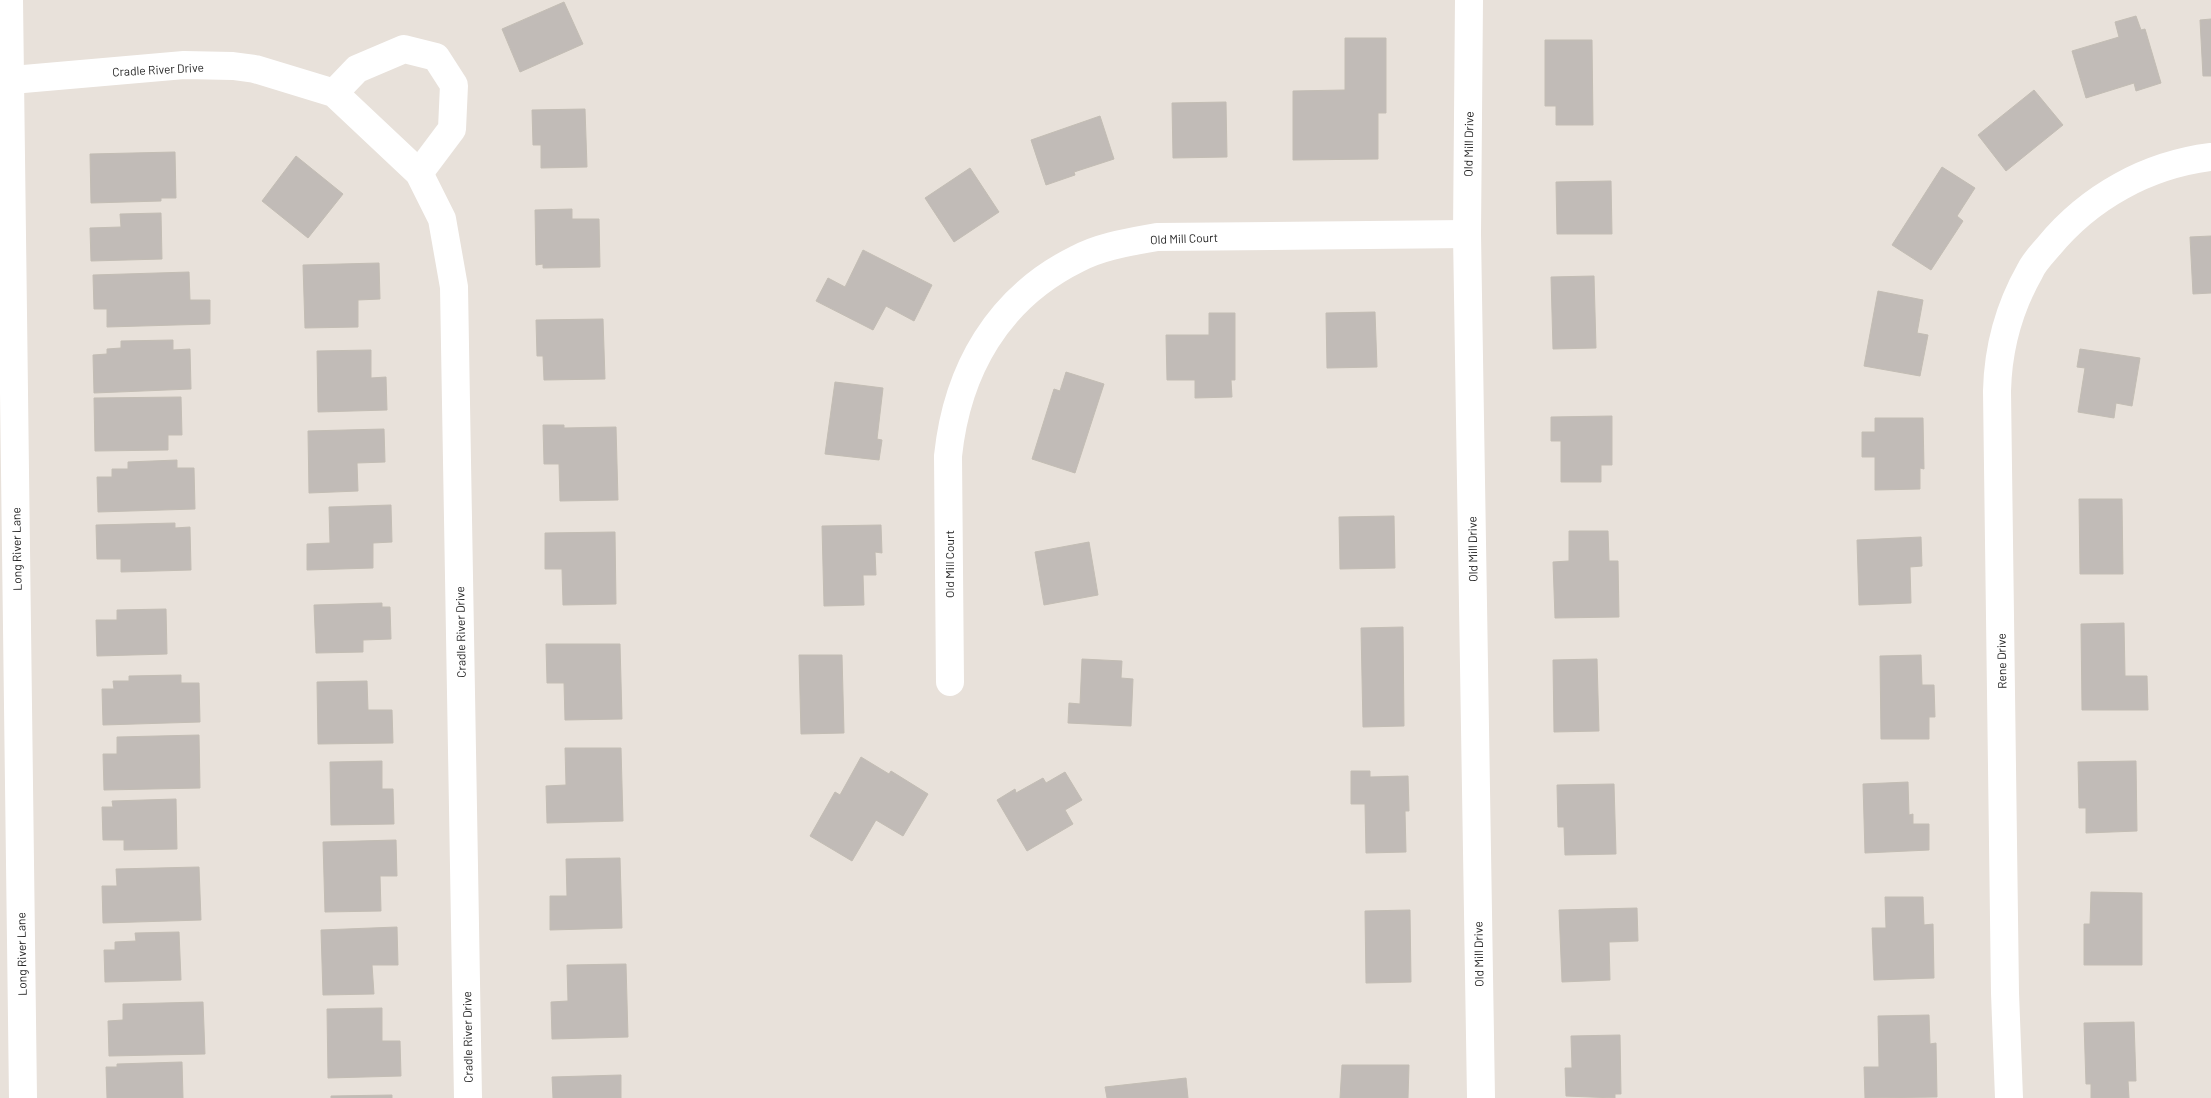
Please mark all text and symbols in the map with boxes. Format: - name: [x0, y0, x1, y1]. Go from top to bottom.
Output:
- street label: Cradle River Drive: [112, 60, 204, 78]
- street label: Old Mill Drive: [1460, 111, 1476, 177]
- street label: Old Mill Court: [1150, 230, 1218, 246]
- street label: Long River Lane: [8, 507, 24, 591]
- street label: Old Mill Drive: [1464, 516, 1480, 582]
- street label: Old Mill Court: [942, 530, 956, 598]
- street label: Cradle River Drive: [452, 586, 468, 678]
- street label: Rene Drive: [1994, 633, 2008, 689]
- street label: Long River Lane: [13, 912, 29, 996]
- street label: Old Mill Drive: [1470, 921, 1486, 987]
- street label: Cradle River Drive: [459, 991, 475, 1083]

